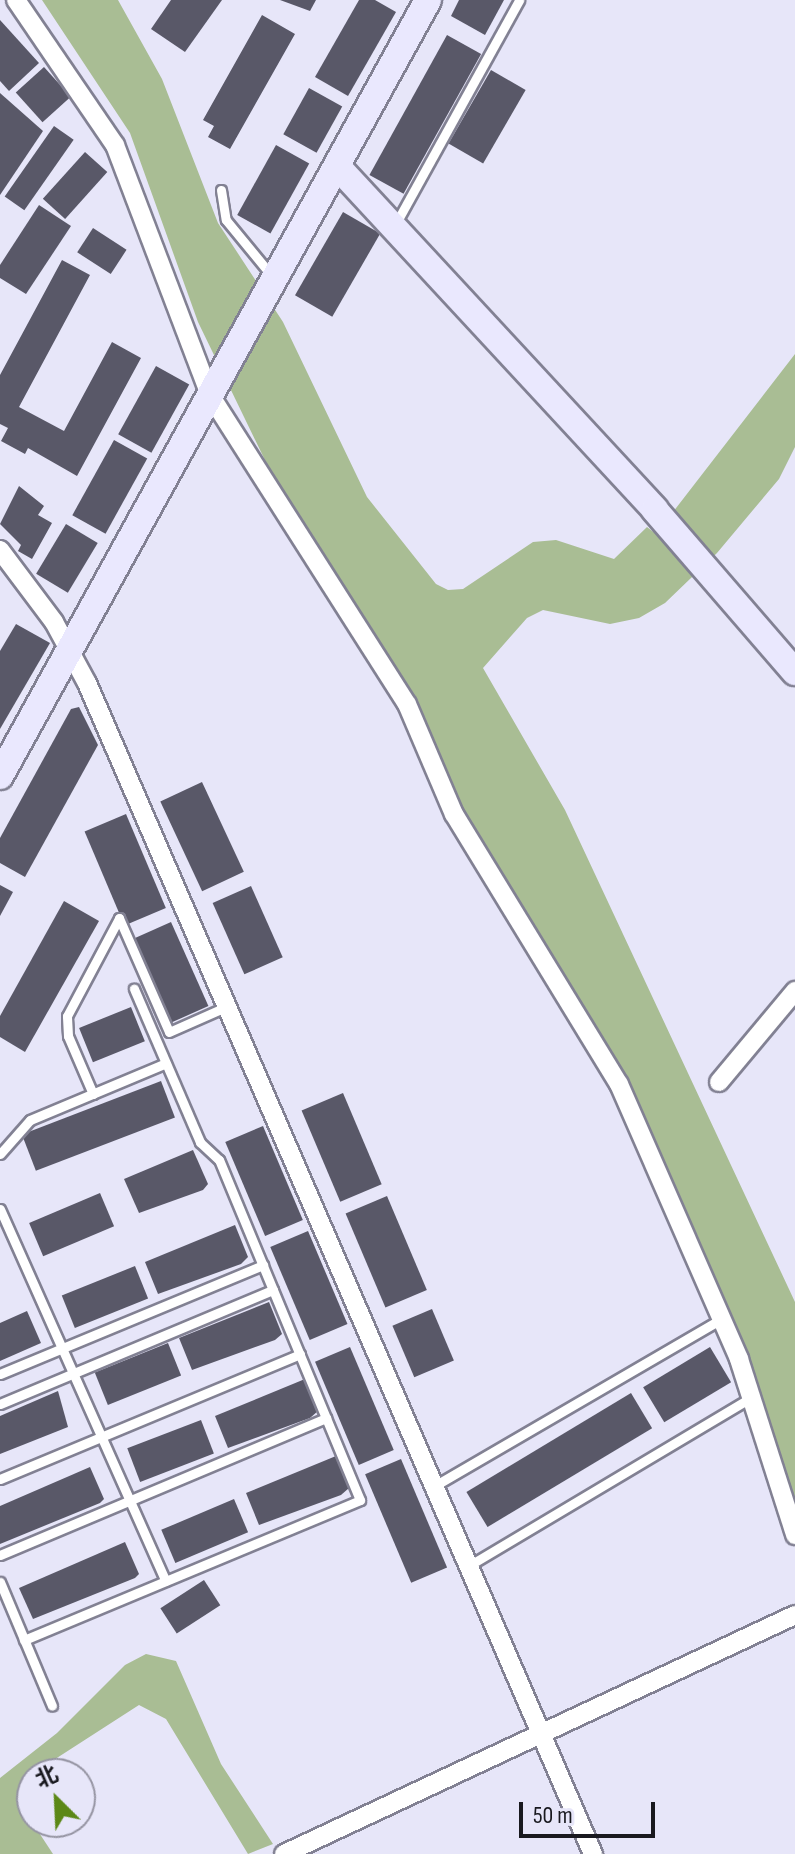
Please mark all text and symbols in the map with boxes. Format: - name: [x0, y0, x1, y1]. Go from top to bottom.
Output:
- north arrow: [16, 1758, 96, 1838]
- text: 北: [31, 1761, 62, 1794]
- scale bar: [523, 1786, 659, 1836]
- text: 50 m: [533, 1801, 573, 1830]

